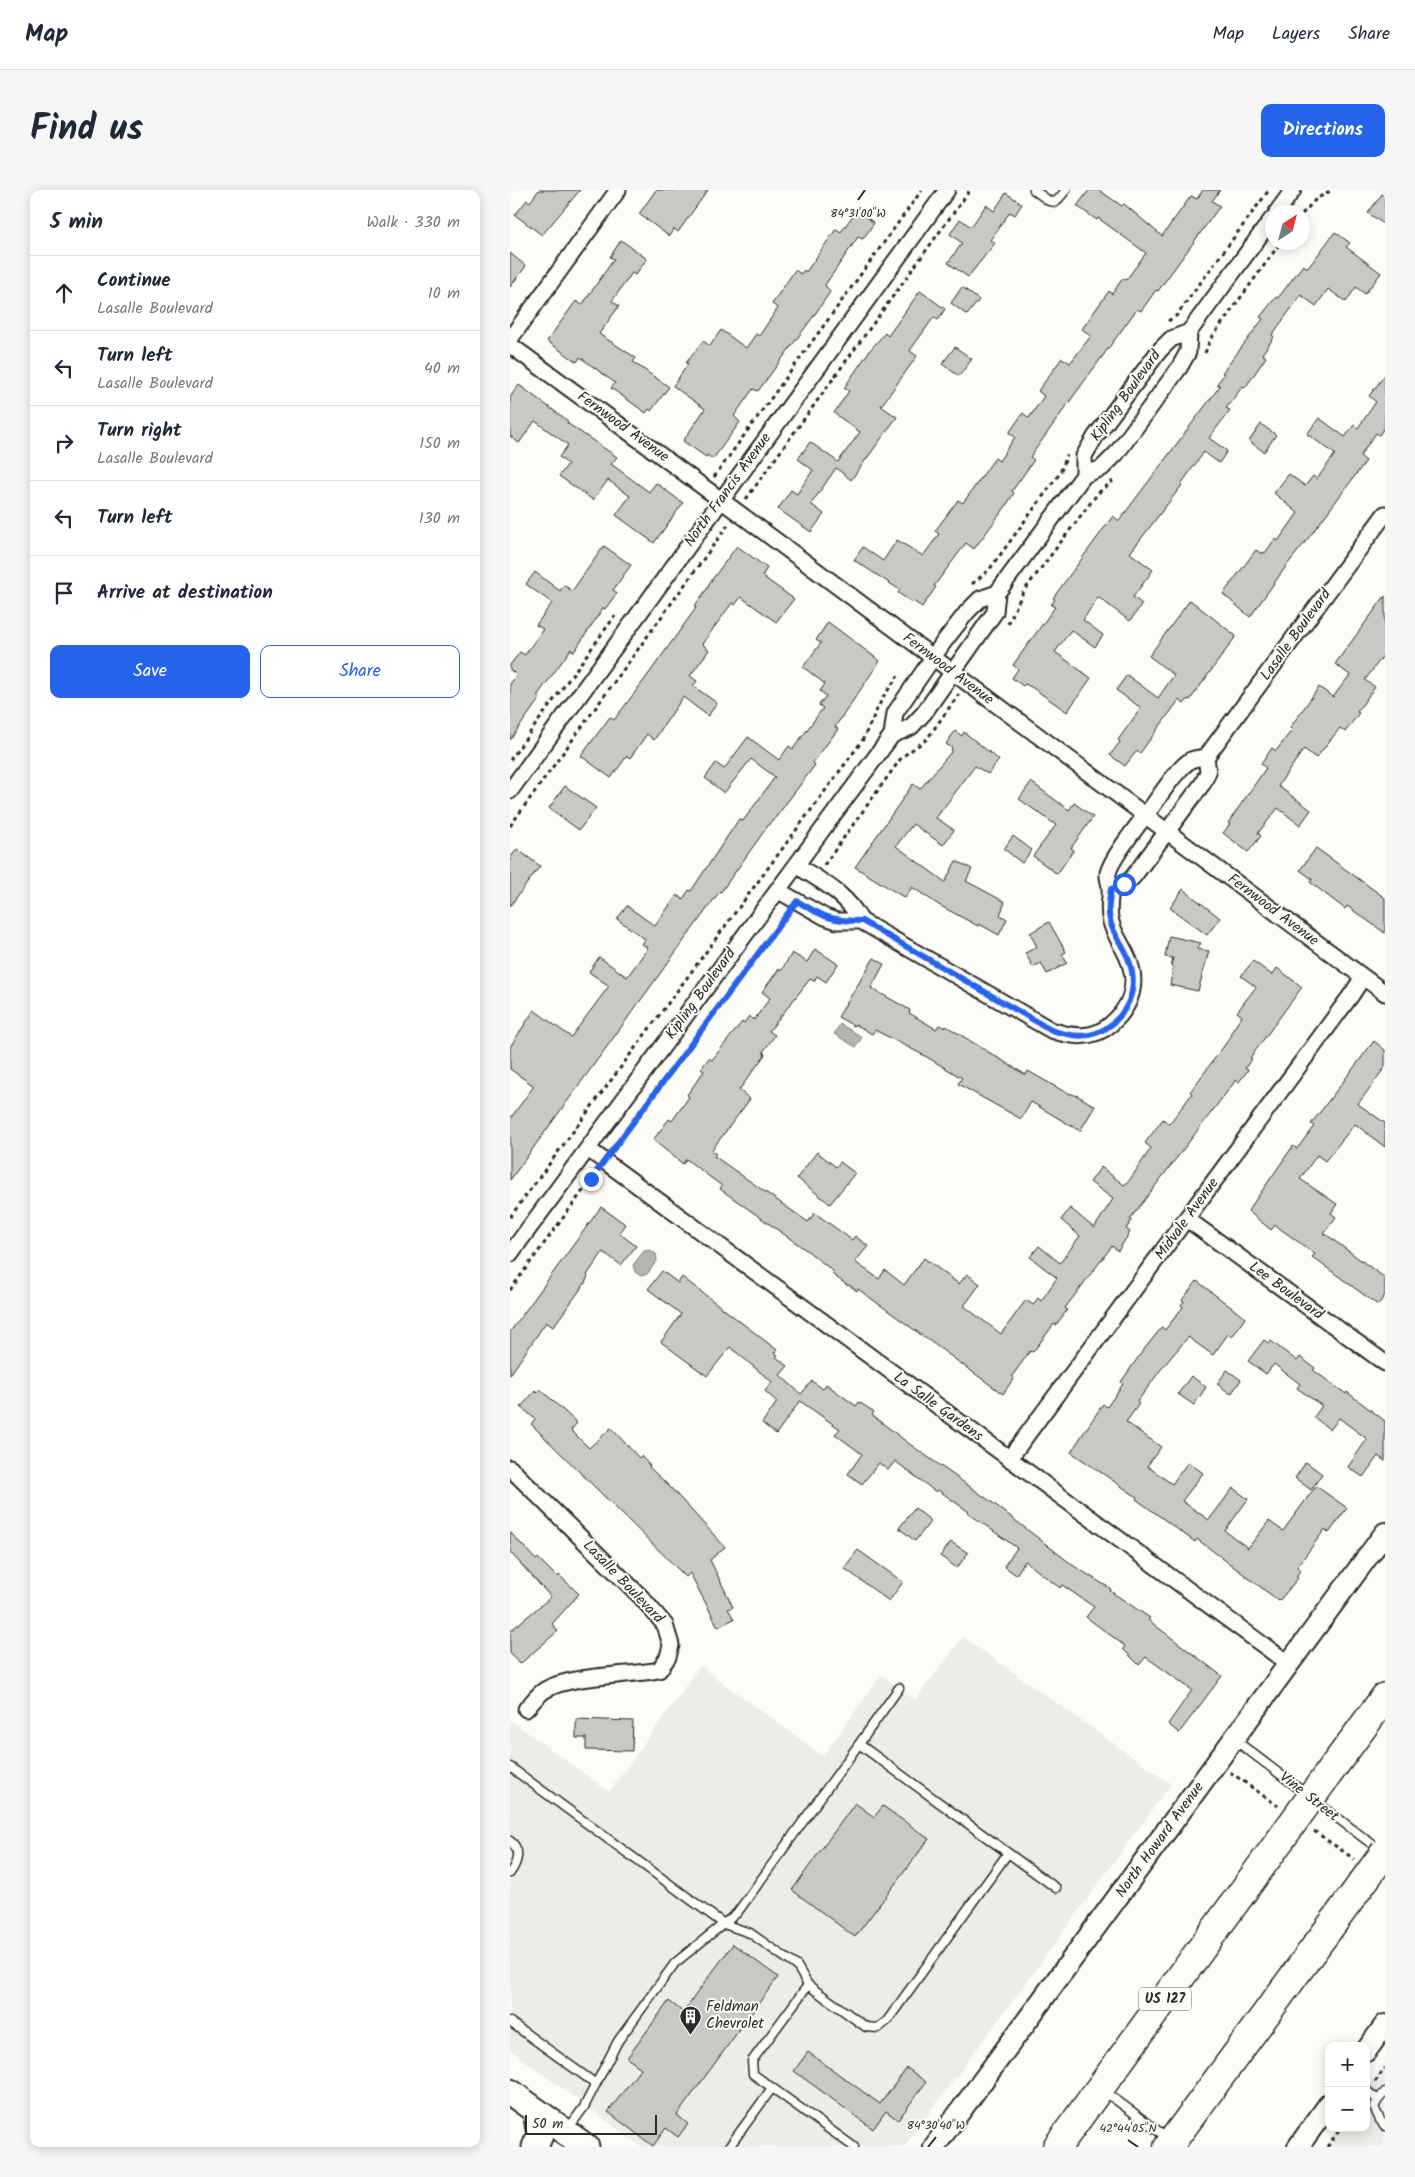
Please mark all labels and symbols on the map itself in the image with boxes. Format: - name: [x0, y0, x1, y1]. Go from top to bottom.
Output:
- text: 84°31'00"W: [830, 204, 886, 223]
- north arrow: [1265, 205, 1310, 250]
- street label: Kipling Boulevard: [1085, 345, 1168, 447]
- street label: Fernwood Avenue: [572, 385, 674, 469]
- street label: North Francis Avenue: [678, 428, 778, 552]
- street label: Lasalle Boulevard: [1254, 584, 1338, 686]
- street label: Fernwood Avenue: [897, 627, 999, 712]
- street label: Fernwood Avenue: [1222, 868, 1324, 953]
- route start: [1113, 873, 1136, 896]
- street label: Kipling Boulevard: [660, 943, 743, 1045]
- route end: [580, 1168, 603, 1191]
- street label: Midvale Avenue: [1149, 1173, 1225, 1265]
- street label: Lee Boulevard: [1244, 1256, 1329, 1327]
- street label: La Salle Gardens: [888, 1366, 988, 1448]
- street label: Lasalle Boulevard: [577, 1535, 670, 1630]
- street label: Vine Street: [1274, 1766, 1344, 1828]
- street label: North Howard Avenue: [1110, 1777, 1211, 1903]
- road number: US 127: [1139, 1988, 1191, 2010]
- place label: Feldman Chevrolet: [706, 1995, 764, 2036]
- building icon: Feldman Chevrolet: [678, 2004, 702, 2035]
- scale bar: [525, 2112, 658, 2135]
- text: 84°30'40"W: [907, 2116, 965, 2135]
- text: 42°44'05"N: [1099, 2119, 1157, 2138]

